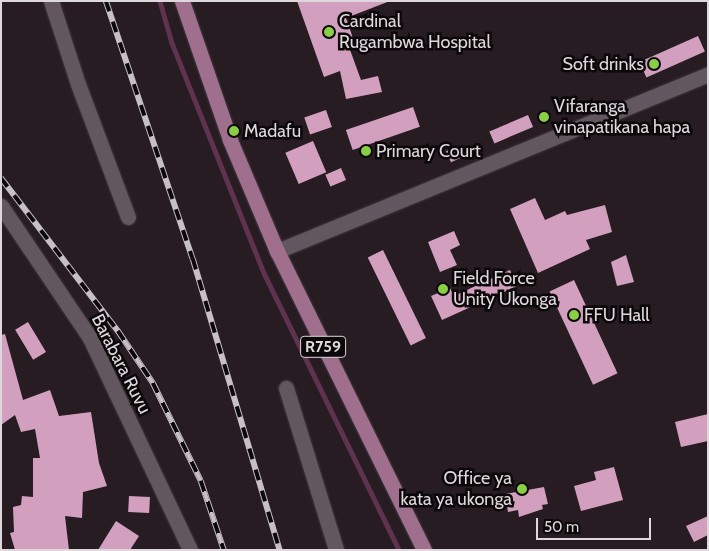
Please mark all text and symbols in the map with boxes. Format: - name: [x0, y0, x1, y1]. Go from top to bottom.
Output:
- place label: Cardinal Rugambwa Hospital: [339, 11, 491, 54]
- marker: Cardinal Rugambwa Hospital: [323, 26, 335, 38]
- place label: Soft drinks: [563, 53, 644, 75]
- marker: Soft drinks: [648, 58, 660, 70]
- place label: Vifaranga vinapatikana hapa: [554, 96, 690, 138]
- marker: Vifaranga vinapatikana hapa: [538, 111, 550, 123]
- place label: Madafu: [244, 120, 301, 142]
- marker: Madafu: [228, 125, 240, 137]
- place label: Primary Court: [376, 140, 481, 162]
- marker: Primary Court: [360, 145, 372, 157]
- place label: Field Force Unity Ukonga: [453, 268, 557, 310]
- marker: Field Force Unity Ukonga: [437, 283, 449, 295]
- place label: FFU Hall: [584, 304, 650, 326]
- marker: FFU Hall: [568, 309, 580, 321]
- street label: Barabara Ruvu: [87, 311, 155, 417]
- road number: R759: [299, 334, 347, 361]
- place label: Office ya kata ya ukonga: [400, 468, 512, 510]
- marker: Office ya kata ya ukonga: [516, 483, 528, 495]
- scale bar: [539, 508, 654, 540]
- text: 50 m: [544, 518, 579, 536]

